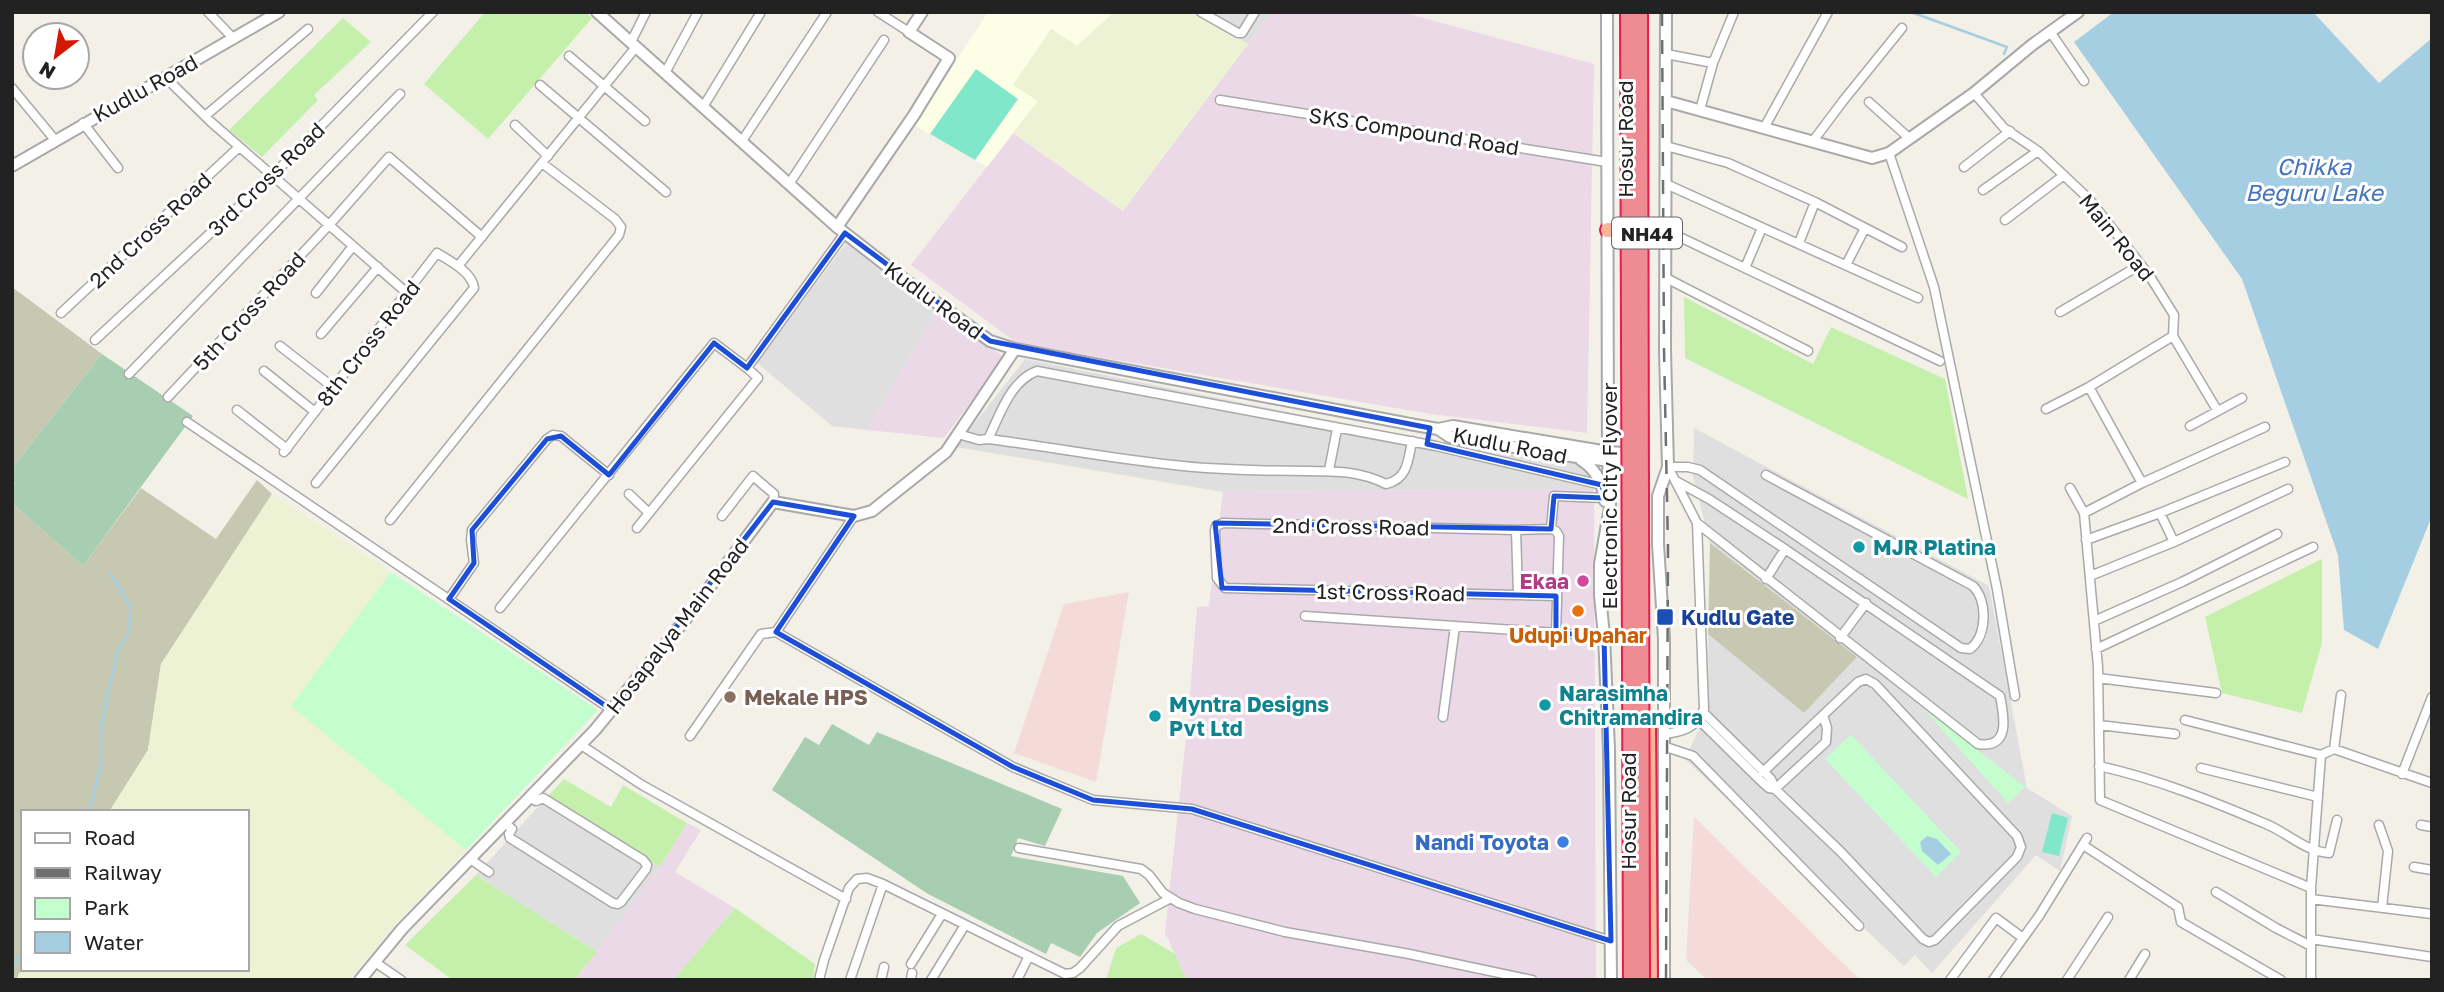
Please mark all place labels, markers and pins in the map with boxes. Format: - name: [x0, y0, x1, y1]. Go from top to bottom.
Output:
- place label: MJR Platina: [1873, 534, 1996, 560]
- marker: MJR Platina: [1851, 539, 1867, 555]
- place label: Ekaa: [1520, 568, 1569, 594]
- marker: Ekaa: [1575, 573, 1591, 589]
- marker: Udupi Upahar: [1570, 603, 1586, 619]
- place label: Kudlu Gate: [1681, 604, 1795, 630]
- marker: Kudlu Gate: [1655, 607, 1675, 627]
- place label: Udupi Upahar: [1509, 622, 1647, 648]
- place label: Narasimha Chitramandira: [1559, 680, 1703, 730]
- place label: Mekale HPS: [744, 684, 868, 710]
- marker: Mekale HPS: [722, 689, 738, 705]
- place label: Myntra Designs Pvt Ltd: [1169, 691, 1329, 741]
- marker: Narasimha Chitramandira: [1537, 697, 1553, 713]
- marker: Myntra Designs Pvt Ltd: [1147, 708, 1163, 724]
- place label: Nandi Toyota: [1415, 829, 1549, 855]
- marker: Nandi Toyota: [1555, 834, 1571, 850]

